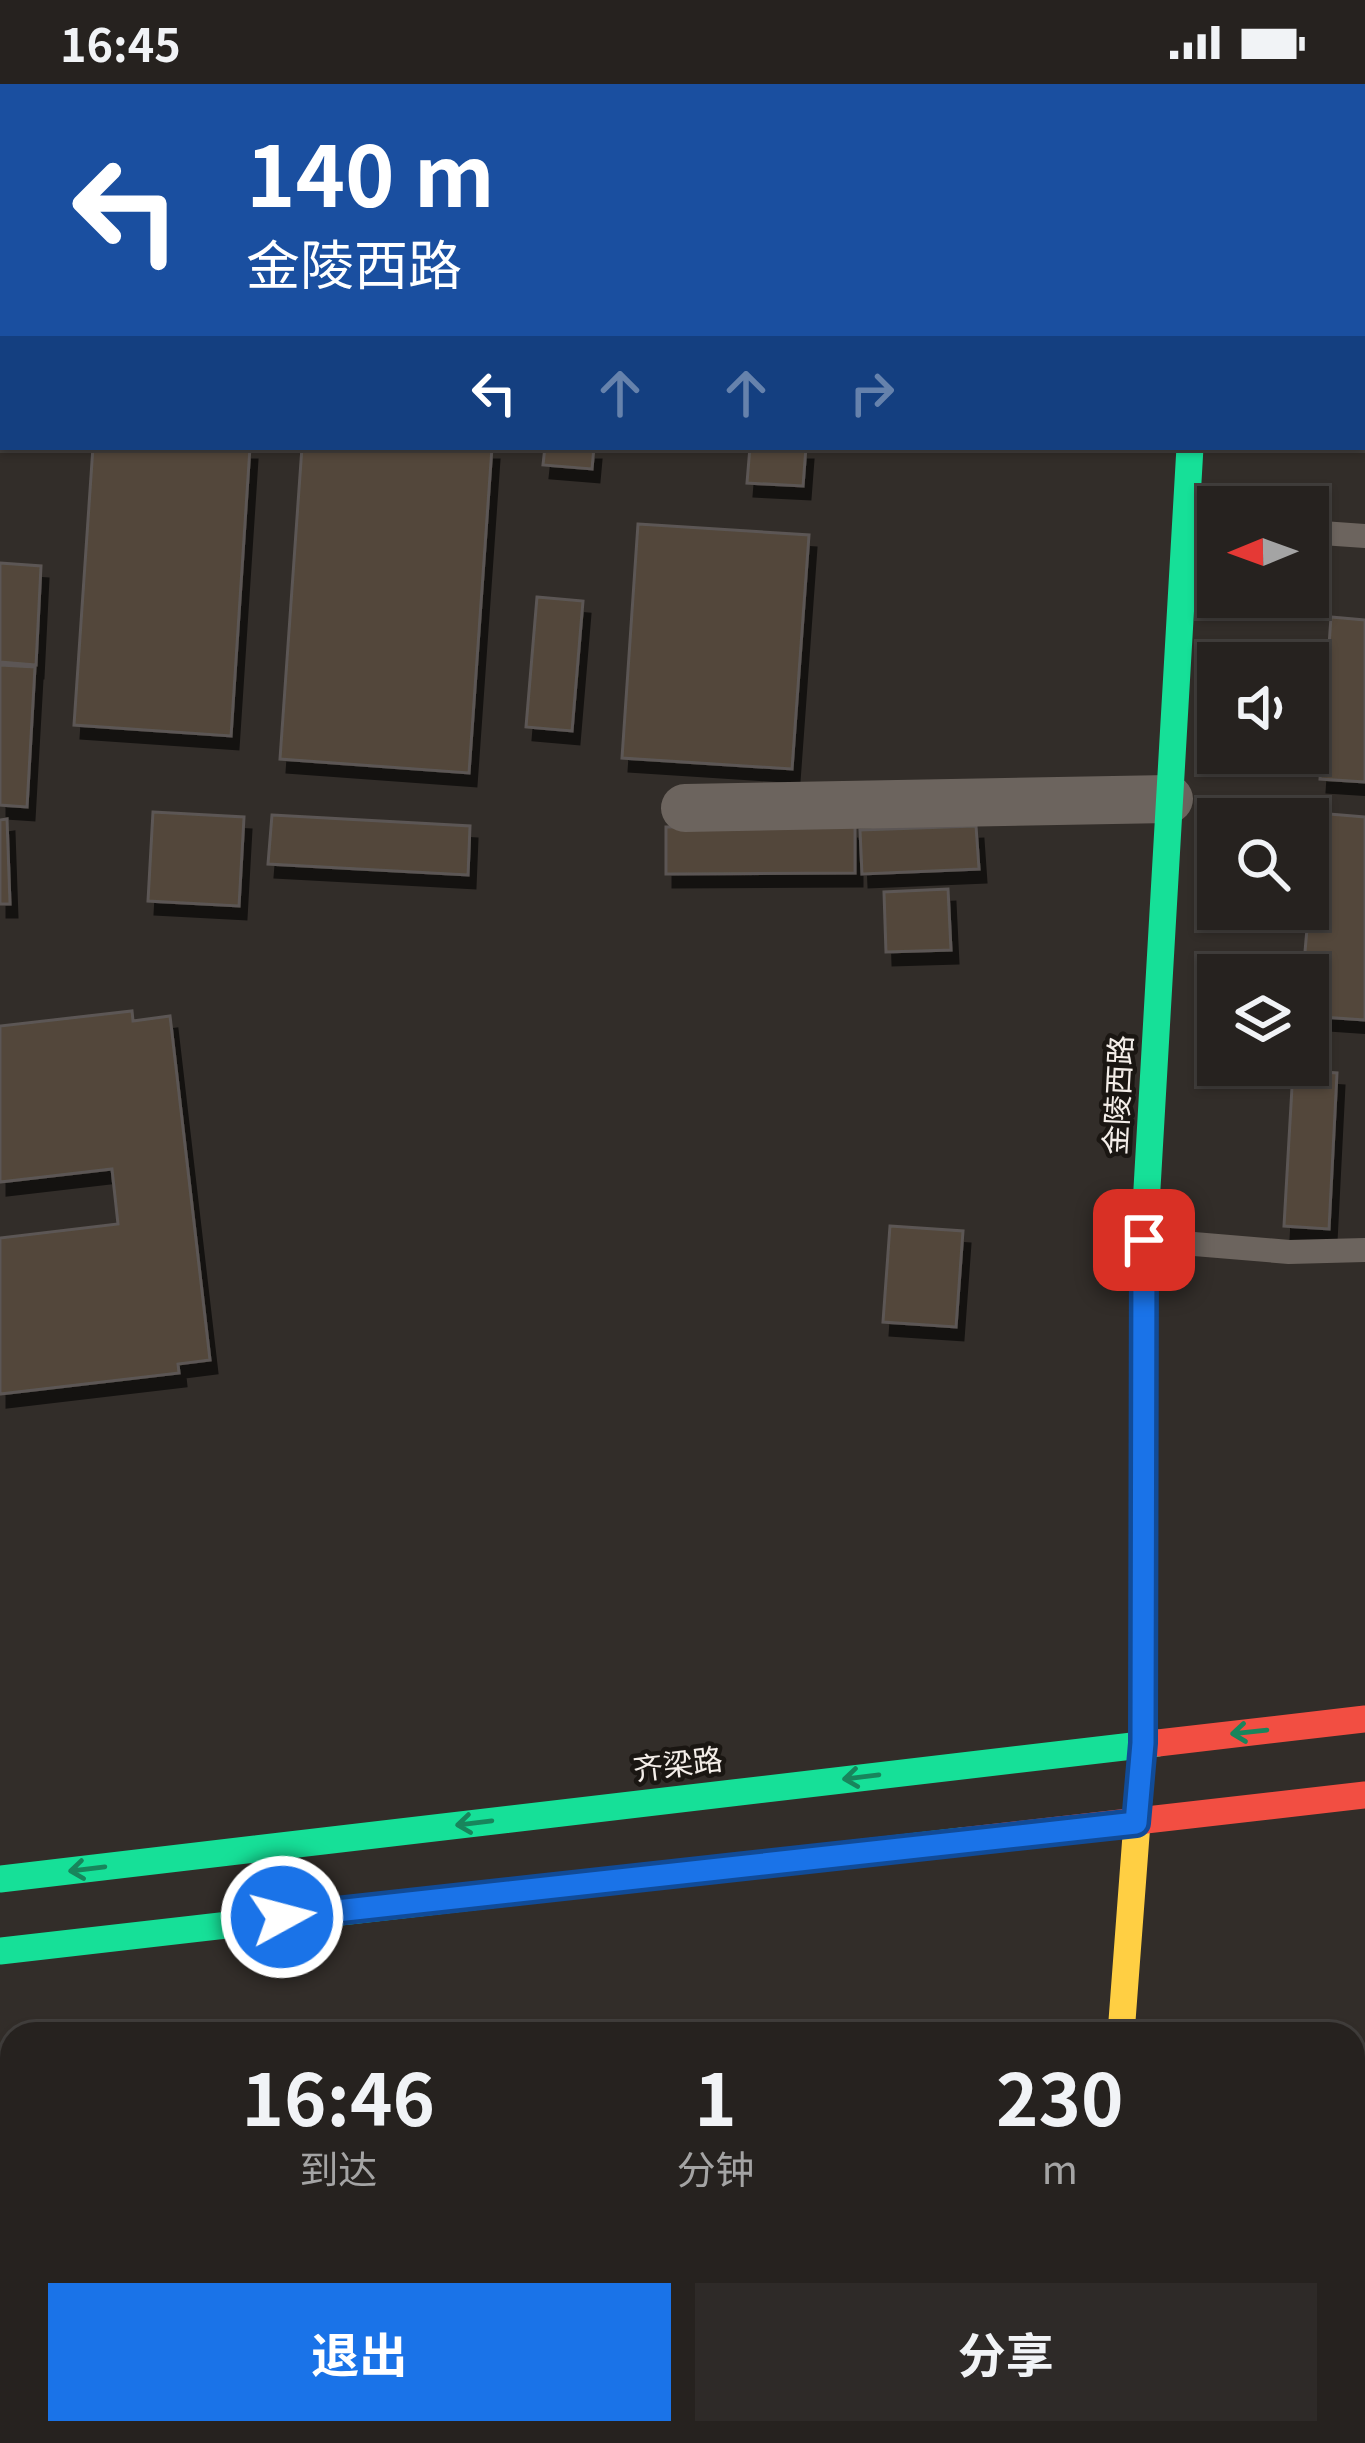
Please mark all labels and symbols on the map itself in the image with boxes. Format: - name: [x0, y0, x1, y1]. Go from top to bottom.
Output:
- north arrow: [1197, 486, 1329, 618]
- street label: 金陵西路: [1091, 1034, 1141, 1156]
- pin: [1093, 1189, 1195, 1291]
- one-way arrow: [1230, 1721, 1269, 1744]
- street label: 齐梁路: [630, 1735, 725, 1789]
- one-way arrow: [842, 1766, 881, 1788]
- one-way arrow: [455, 1812, 494, 1834]
- position arrow: [219, 1854, 345, 1980]
- one-way arrow: [68, 1858, 107, 1880]

